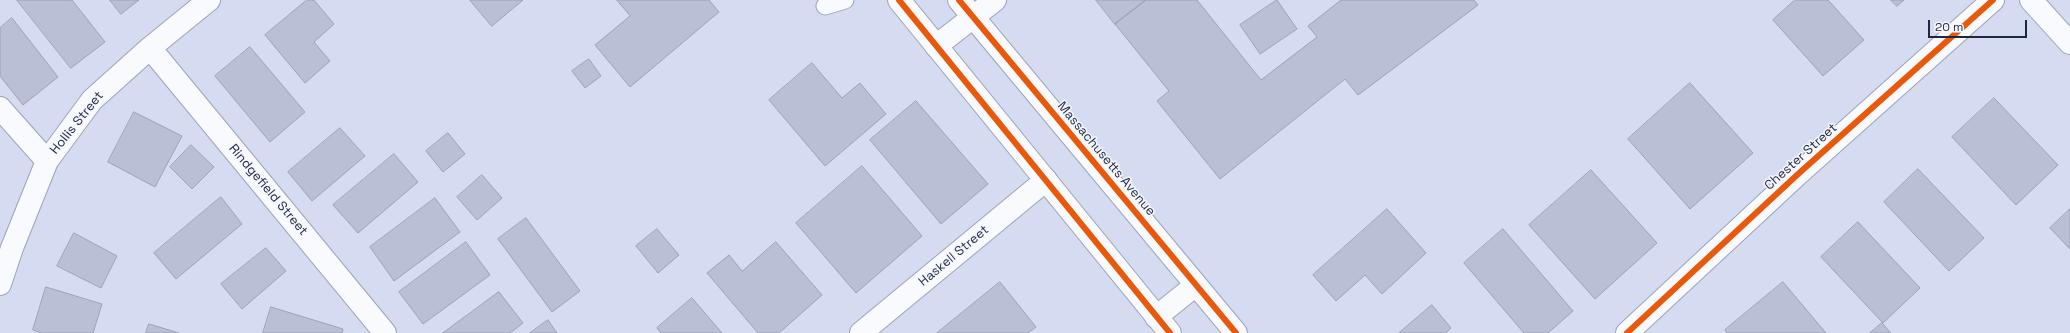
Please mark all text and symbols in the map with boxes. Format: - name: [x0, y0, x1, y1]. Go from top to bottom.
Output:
- scale bar: [1930, 12, 2029, 38]
- text: 20 m: [1935, 19, 1963, 35]
- street label: Hollis Street: [47, 89, 107, 157]
- street label: Massachusetts Avenue: [1054, 99, 1158, 219]
- street label: Chester Street: [1762, 120, 1840, 194]
- street label: Rindgefield Street: [225, 141, 311, 239]
- street label: Haskell Street: [916, 222, 992, 290]

